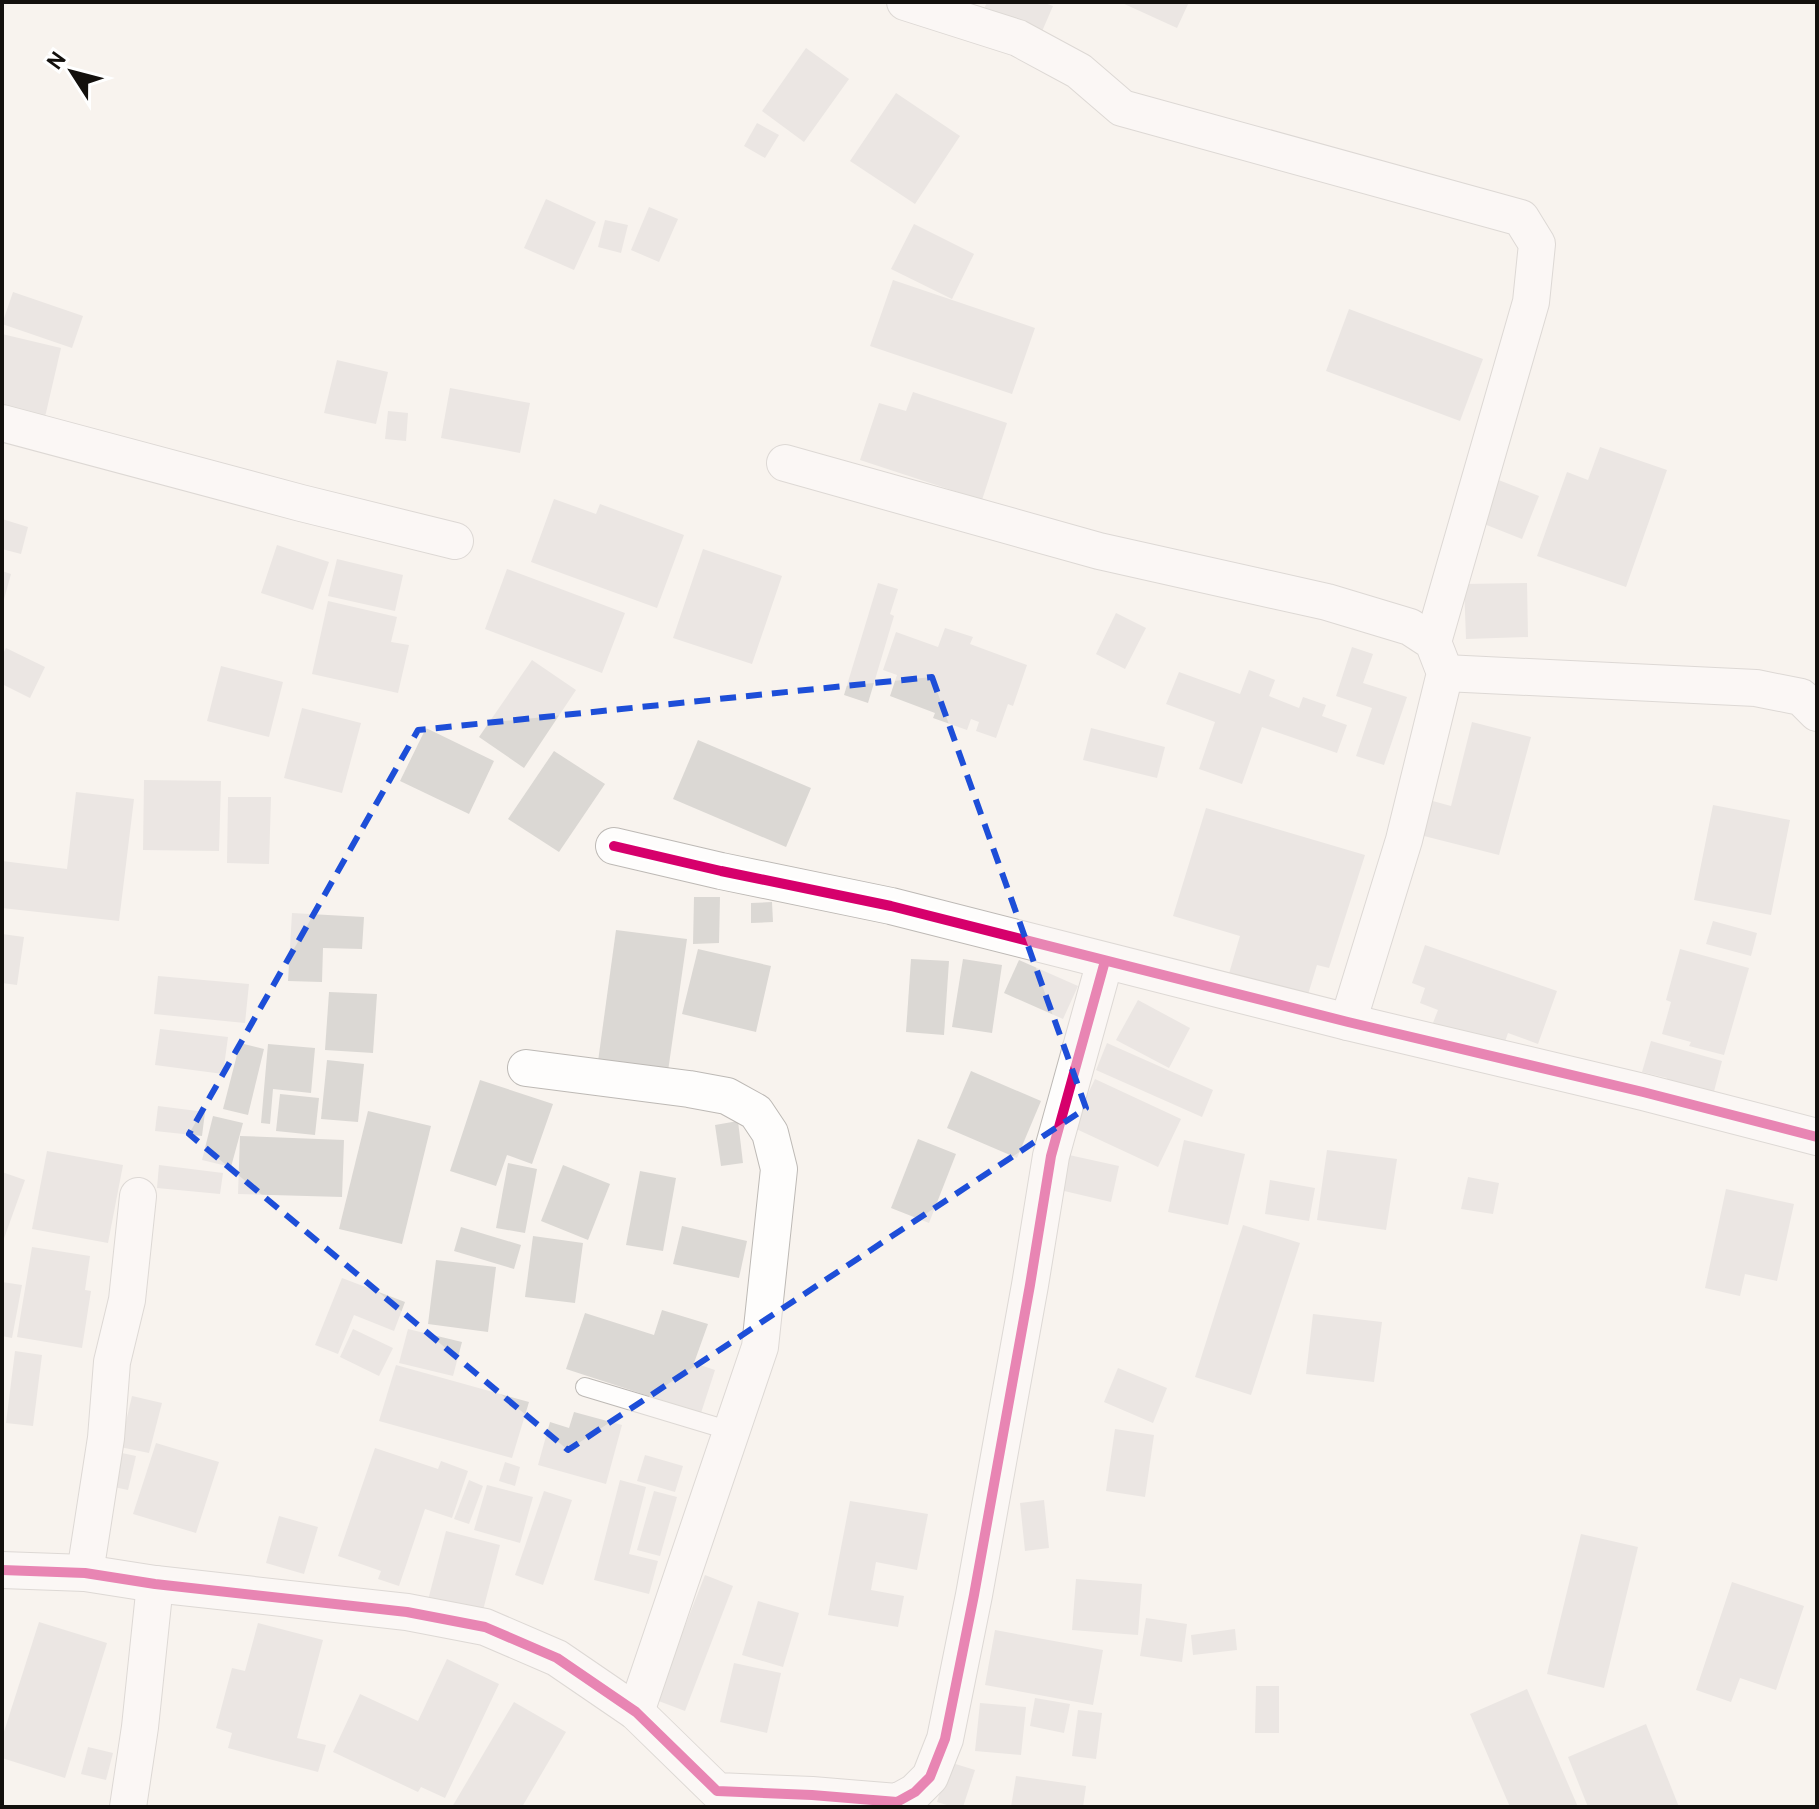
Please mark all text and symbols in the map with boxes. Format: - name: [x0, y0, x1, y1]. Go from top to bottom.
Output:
- north arrow: [32, 32, 112, 112]
- text: N: [42, 47, 73, 76]

